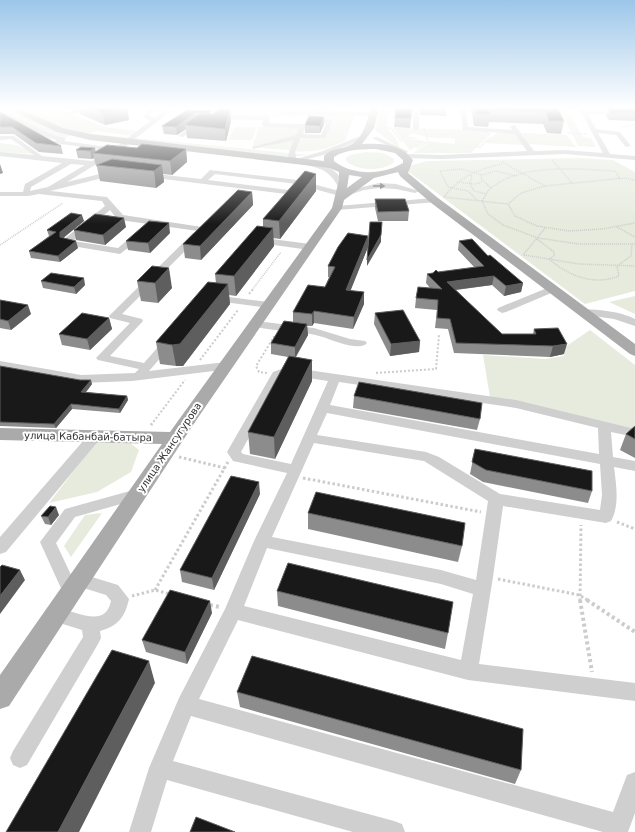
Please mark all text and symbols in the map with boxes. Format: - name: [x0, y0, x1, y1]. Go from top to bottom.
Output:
- one-way arrow: [373, 183, 386, 189]
- street label: улица Жансугурова: [135, 400, 203, 494]
- street label: улица Кабанбай-батыра: [24, 430, 152, 443]

